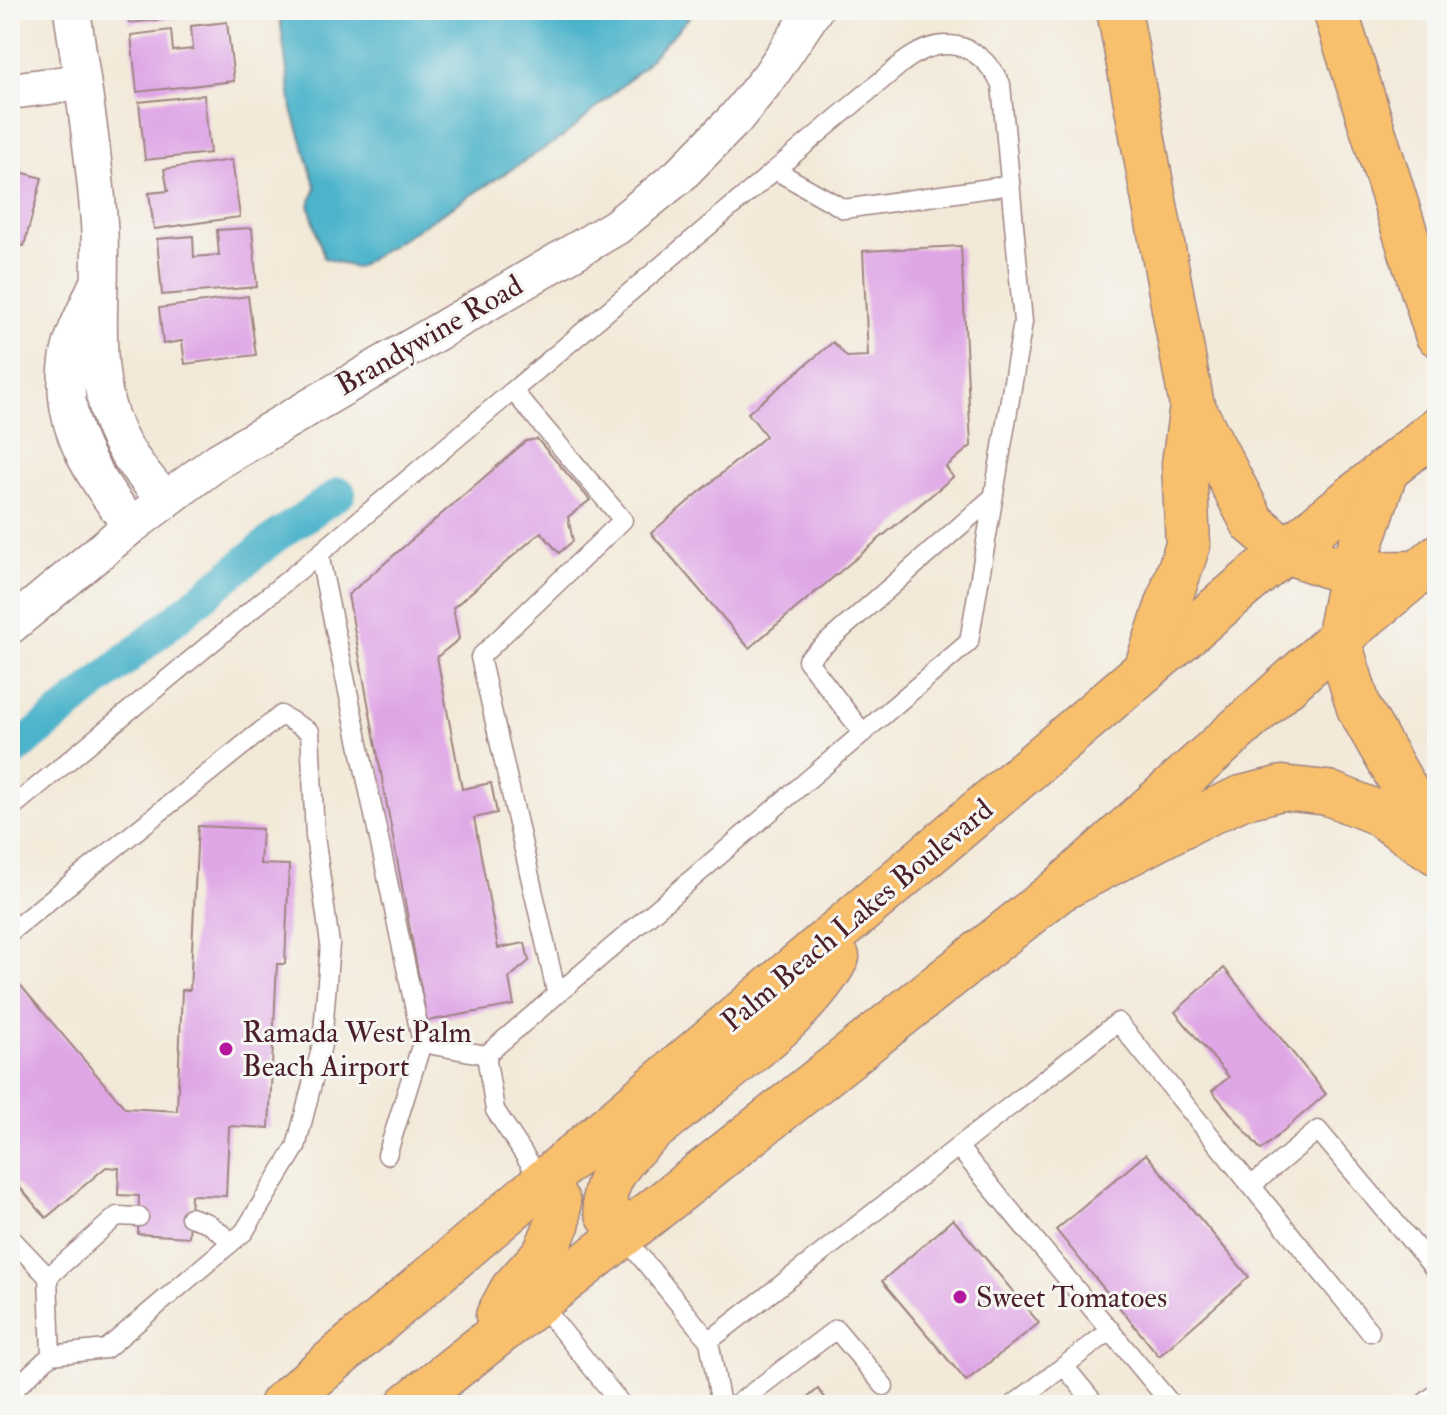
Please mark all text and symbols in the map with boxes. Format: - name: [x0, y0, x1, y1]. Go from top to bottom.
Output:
- street label: Brandywine Road: [329, 267, 530, 404]
- street label: Palm Beach Lakes Boulevard: [714, 791, 1001, 1040]
- place label: Ramada West Palm Beach Airport: [242, 1014, 472, 1085]
- marker: Ramada West Palm Beach Airport: [217, 1040, 235, 1058]
- place label: Sweet Tomatoes: [976, 1279, 1167, 1316]
- marker: Sweet Tomatoes: [951, 1288, 969, 1306]

